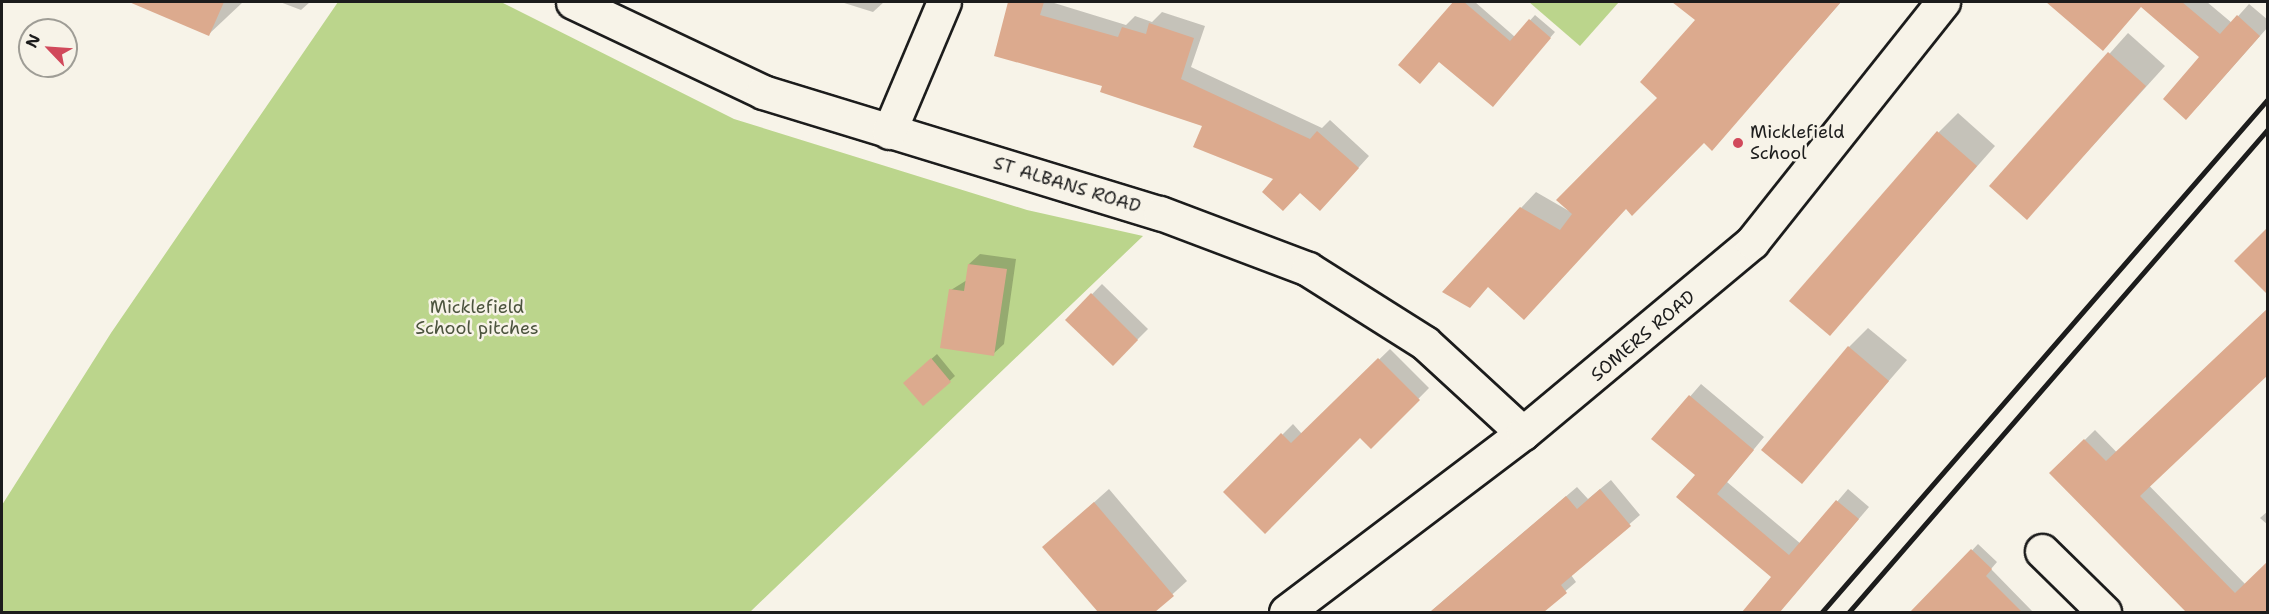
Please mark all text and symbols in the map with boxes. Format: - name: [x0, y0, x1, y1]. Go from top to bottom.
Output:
- north arrow: [18, 18, 78, 78]
- text: N: [21, 31, 45, 51]
- place label: Micklefield School: [1750, 122, 1845, 164]
- marker: Micklefield School: [1731, 136, 1745, 150]
- street label: ST ALBANS ROAD: [991, 152, 1143, 218]
- street label: SOMERS ROAD: [1586, 286, 1700, 386]
- park label: Micklefield School pitches: [415, 297, 539, 340]

